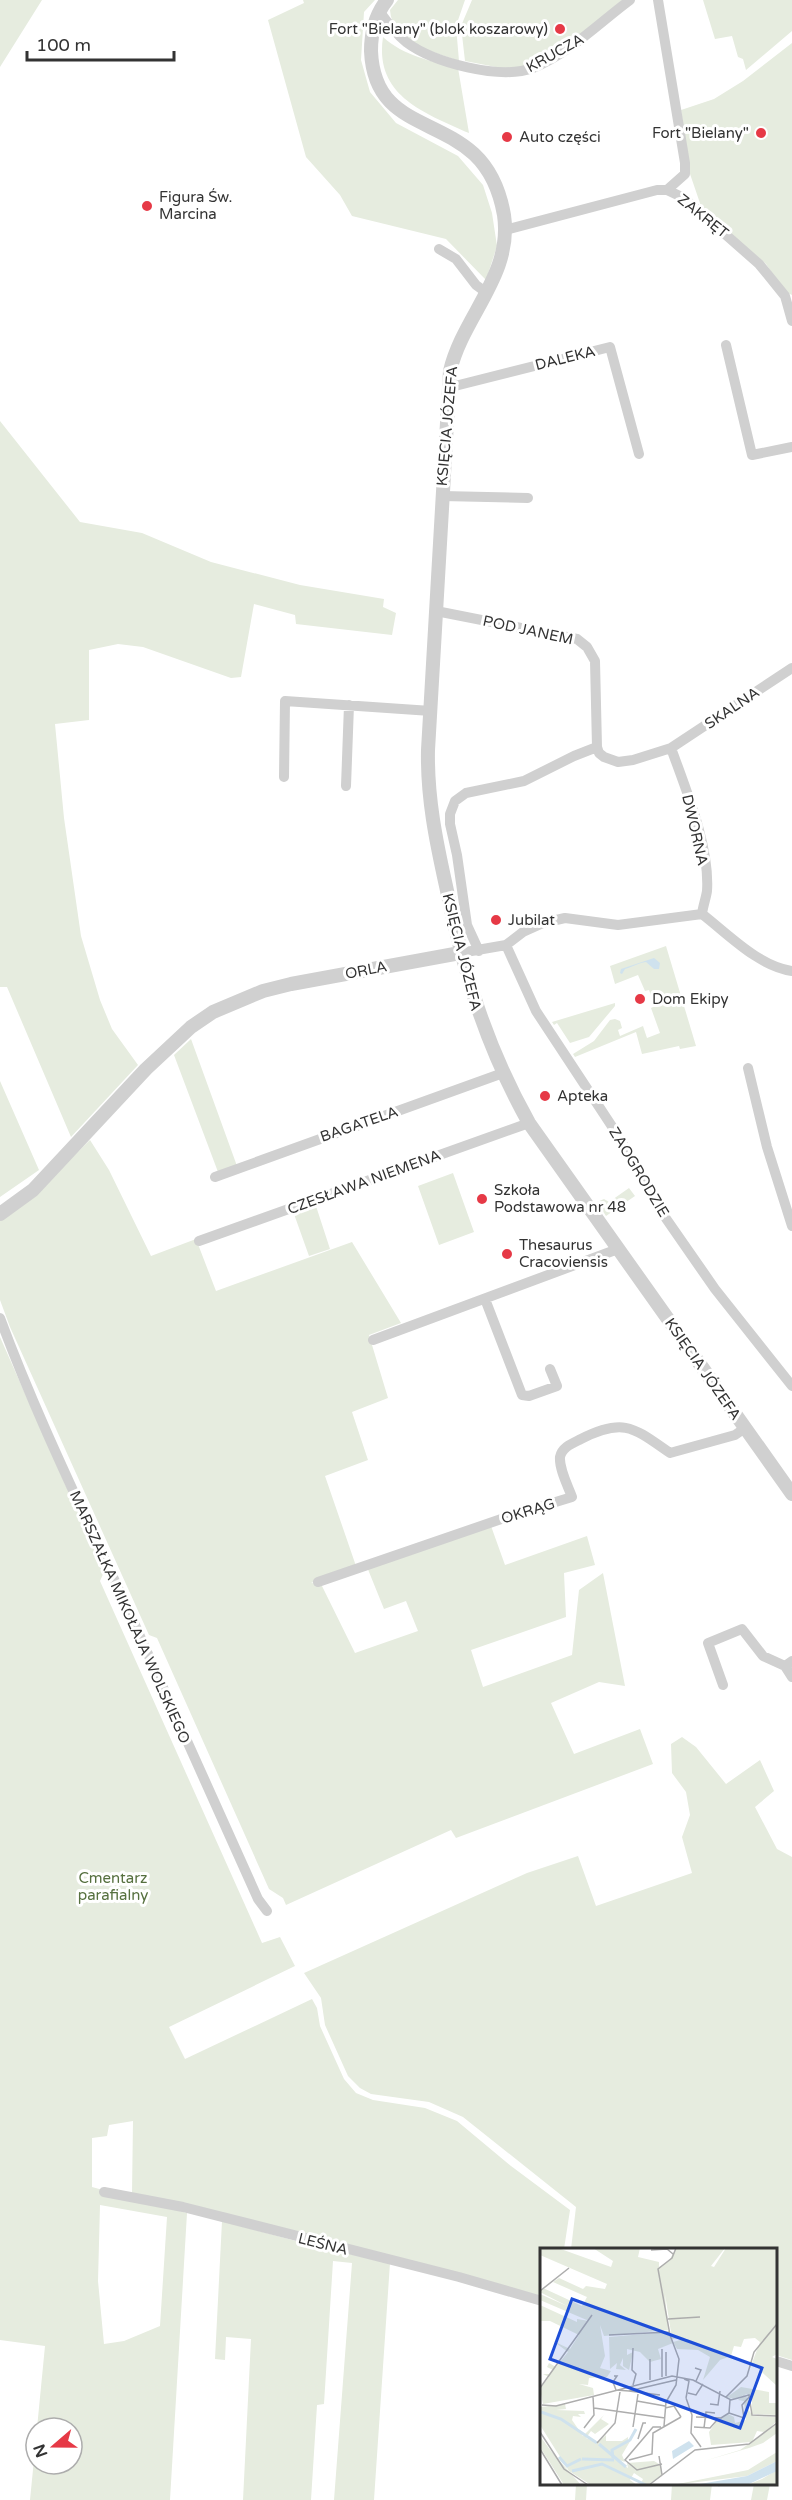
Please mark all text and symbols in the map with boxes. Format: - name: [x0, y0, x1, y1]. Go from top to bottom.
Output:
- place label: Fort "Bielany" (blok koszarowy): [329, 20, 548, 38]
- marker: Fort "Bielany" (blok koszarowy): [553, 22, 567, 36]
- scale bar: [27, 24, 174, 62]
- street label: KRUCZA: [523, 30, 587, 76]
- text: 100 m: [36, 34, 91, 56]
- place label: Fort "Bielany": [652, 124, 749, 142]
- marker: Fort "Bielany": [754, 126, 768, 140]
- place label: Auto części: [519, 128, 601, 146]
- marker: Auto części: [500, 130, 514, 144]
- place label: Figura Św. Marcina: [159, 188, 232, 223]
- street label: ZAKRĘT: [674, 190, 732, 242]
- marker: Figura Św. Marcina: [140, 199, 154, 213]
- street label: DALEKA: [533, 342, 597, 374]
- street label: KSIĘCIA JÓZEFA: [433, 365, 461, 487]
- street label: POD JANEM: [481, 612, 575, 648]
- street label: SKALNA: [701, 683, 763, 733]
- street label: DWORNA: [678, 793, 712, 867]
- street label: KSIĘCIA JÓZEFA: [439, 891, 485, 1013]
- place label: Jubilat: [508, 911, 555, 929]
- marker: Jubilat: [489, 913, 503, 927]
- street label: ORLA: [343, 957, 389, 983]
- place label: Dom Ekipy: [652, 990, 729, 1008]
- marker: Dom Ekipy: [633, 992, 647, 1006]
- place label: Apteka: [557, 1087, 608, 1105]
- marker: Apteka: [538, 1089, 552, 1103]
- street label: BAGATELA: [318, 1102, 400, 1146]
- street label: ZAOGRODZIE: [605, 1124, 673, 1220]
- street label: CZESŁAWA NIEMENA: [285, 1146, 443, 1218]
- place label: Szkoła Podstawowa nr 48: [494, 1181, 626, 1216]
- marker: Szkoła Podstawowa nr 48: [475, 1192, 489, 1206]
- place label: Thesaurus Cracoviensis: [519, 1236, 608, 1271]
- marker: Thesaurus Cracoviensis: [500, 1247, 514, 1261]
- street label: KSIĘCIA JÓZEFA: [661, 1314, 745, 1424]
- street label: MARSZAŁKA MIKOŁAJA WOLSKIEGO: [66, 1488, 194, 1746]
- street label: OKRĄG: [499, 1494, 557, 1528]
- park label: Cmentarz parafialny: [78, 1869, 148, 1904]
- street label: LEŚNA: [296, 2229, 350, 2259]
- inset map: [540, 2248, 777, 2485]
- north arrow: [24, 2416, 84, 2476]
- text: N: [29, 2441, 52, 2460]

